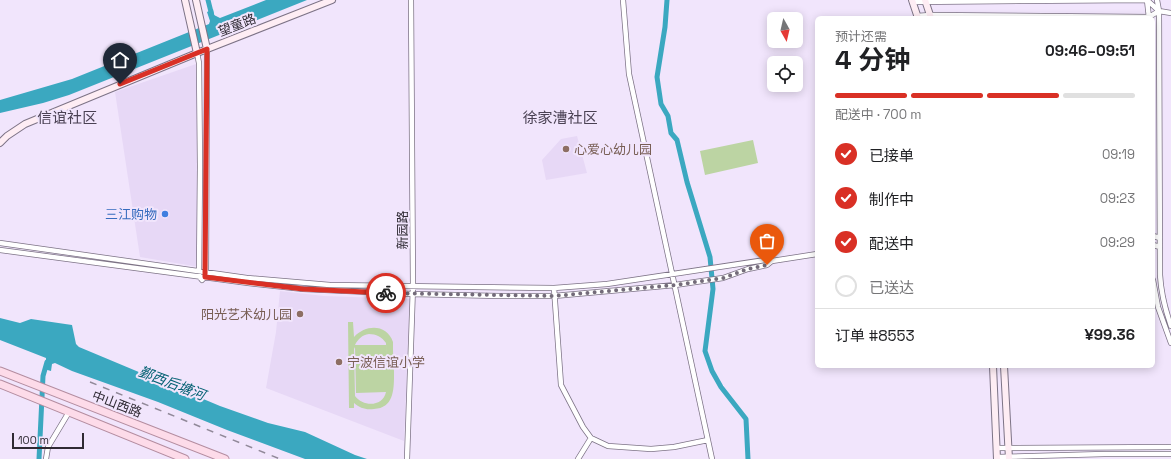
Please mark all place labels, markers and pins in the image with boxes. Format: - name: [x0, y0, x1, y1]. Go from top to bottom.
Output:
- pin: [103, 43, 137, 84]
- place label: 心爱心幼儿园: [574, 141, 652, 158]
- marker: 心爱心幼儿园: [561, 144, 571, 154]
- place label: 三江购物: [105, 206, 157, 223]
- marker: 三江购物: [160, 209, 170, 219]
- pin: [750, 224, 784, 265]
- place label: 阳光艺术幼儿园: [201, 306, 292, 323]
- marker: 阳光艺术幼儿园: [295, 309, 305, 319]
- place label: 宁波信谊小学: [347, 354, 425, 371]
- marker: 宁波信谊小学: [334, 357, 344, 367]

